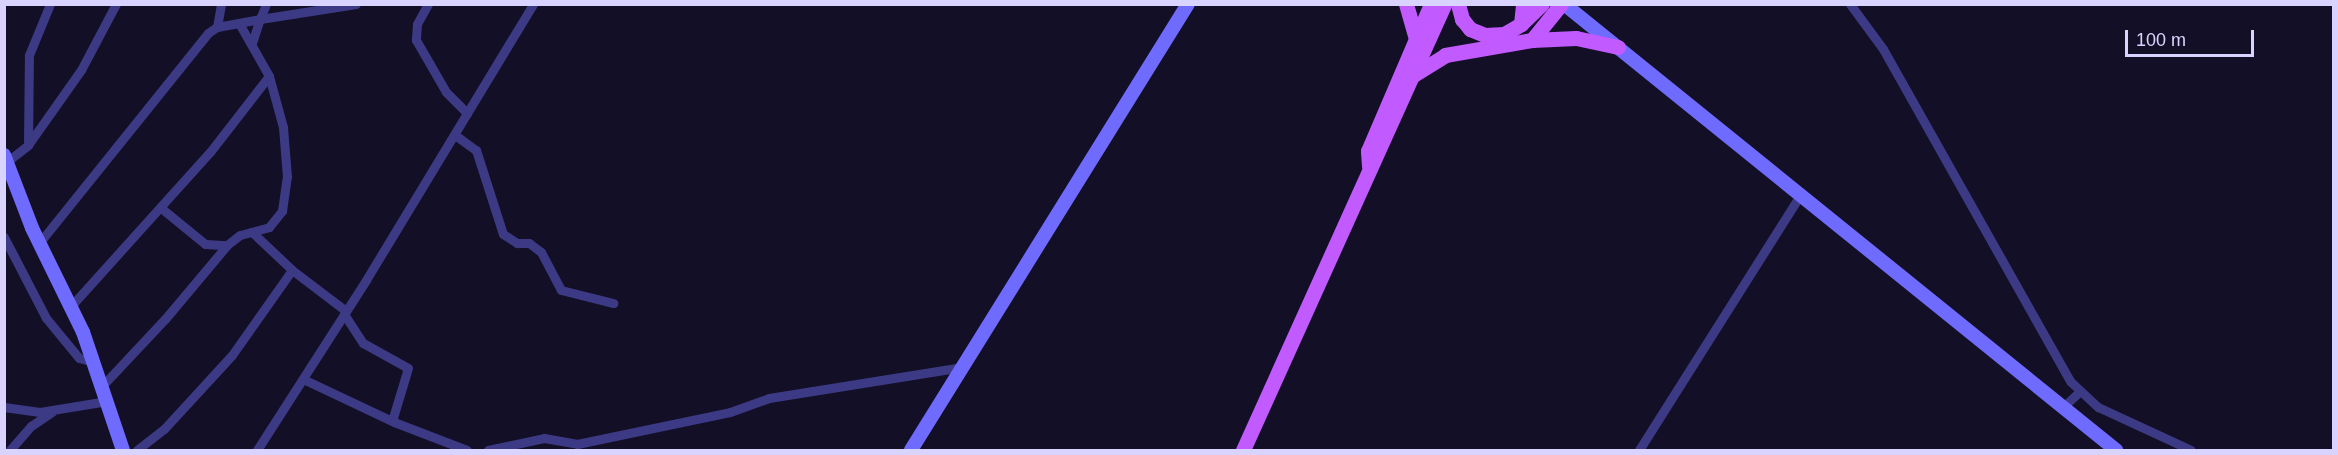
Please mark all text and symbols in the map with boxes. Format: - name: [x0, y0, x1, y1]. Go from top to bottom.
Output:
- scale bar: [2128, 18, 2257, 56]
- text: 100 m: [2136, 30, 2186, 50]

